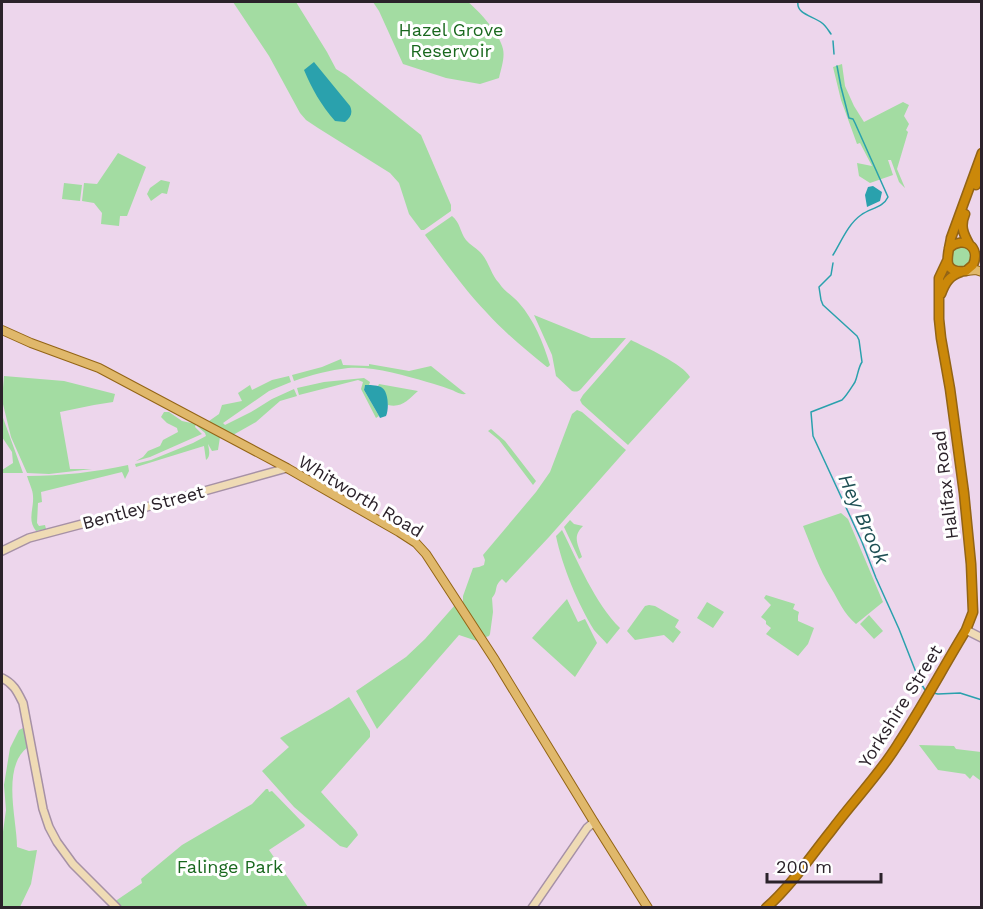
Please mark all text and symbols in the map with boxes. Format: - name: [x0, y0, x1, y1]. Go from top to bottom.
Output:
- park label: Hazel Grove Reservoir: [399, 19, 503, 61]
- street label: Halifax Road: [928, 429, 962, 541]
- street label: Whitworth Road: [295, 450, 427, 542]
- water label: Hey Brook: [833, 470, 895, 569]
- street label: Bentley Street: [80, 481, 207, 533]
- street label: Yorkshire Street: [854, 641, 946, 771]
- scale bar: [767, 846, 881, 884]
- park label: Falinge Park: [177, 856, 283, 877]
- text: 200 m: [776, 856, 832, 877]

